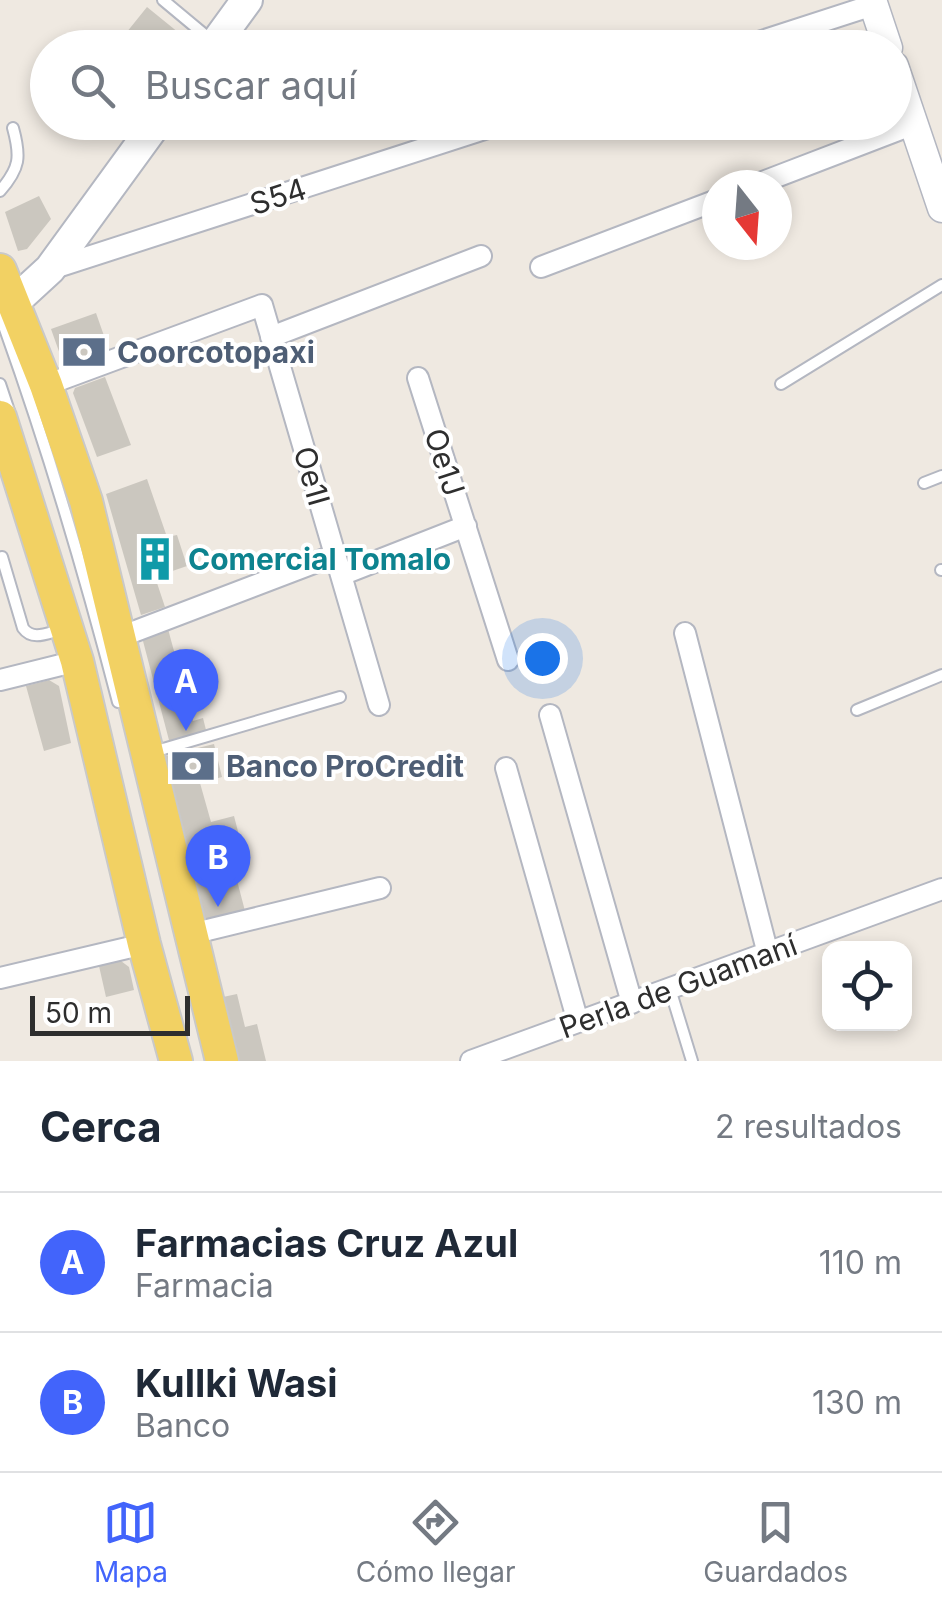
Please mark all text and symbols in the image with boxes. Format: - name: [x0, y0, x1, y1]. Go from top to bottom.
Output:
- search box: [30, 30, 912, 140]
- icon: search: [65, 58, 120, 113]
- text: Buscar aquí: [145, 62, 357, 108]
- street label: S54: [245, 170, 311, 222]
- north arrow: [702, 170, 792, 260]
- bank icon: Coorcotopaxi: [60, 328, 108, 376]
- place label: Coorcotopaxi: [117, 334, 315, 370]
- street label: Oe1J: [417, 424, 473, 500]
- street label: Oe1I: [286, 442, 338, 510]
- building icon: Comercial Tomalo: [131, 535, 179, 583]
- place label: Comercial Tomalo: [188, 541, 451, 577]
- your location: [517, 633, 568, 684]
- pin: A: [154, 648, 218, 731]
- bank icon: Banco ProCredit: [169, 742, 217, 790]
- place label: Banco ProCredit: [226, 748, 464, 784]
- pin: B: [186, 824, 250, 907]
- street label: Perla de Guamaní: [554, 926, 802, 1046]
- map controls: [822, 941, 912, 1031]
- button: locate: [822, 941, 912, 1031]
- scale bar: [30, 991, 190, 1036]
- text: 50 m: [45, 996, 112, 1030]
- text: Cerca: [40, 1101, 162, 1152]
- text: 2 resultados: [715, 1107, 902, 1146]
- text: Farmacias Cruz Azul: [135, 1220, 518, 1266]
- text: A: [61, 1243, 84, 1282]
- text: 110 m: [819, 1243, 902, 1282]
- text: Farmacia: [135, 1266, 274, 1305]
- text: Kullki Wasi: [135, 1360, 338, 1406]
- text: B: [62, 1383, 83, 1422]
- text: 130 m: [812, 1383, 902, 1422]
- text: Banco: [135, 1406, 230, 1445]
- tab: Mapa: [94, 1495, 168, 1589]
- tab: Cómo llegar: [356, 1495, 516, 1589]
- tab: Guardados: [703, 1495, 848, 1589]

